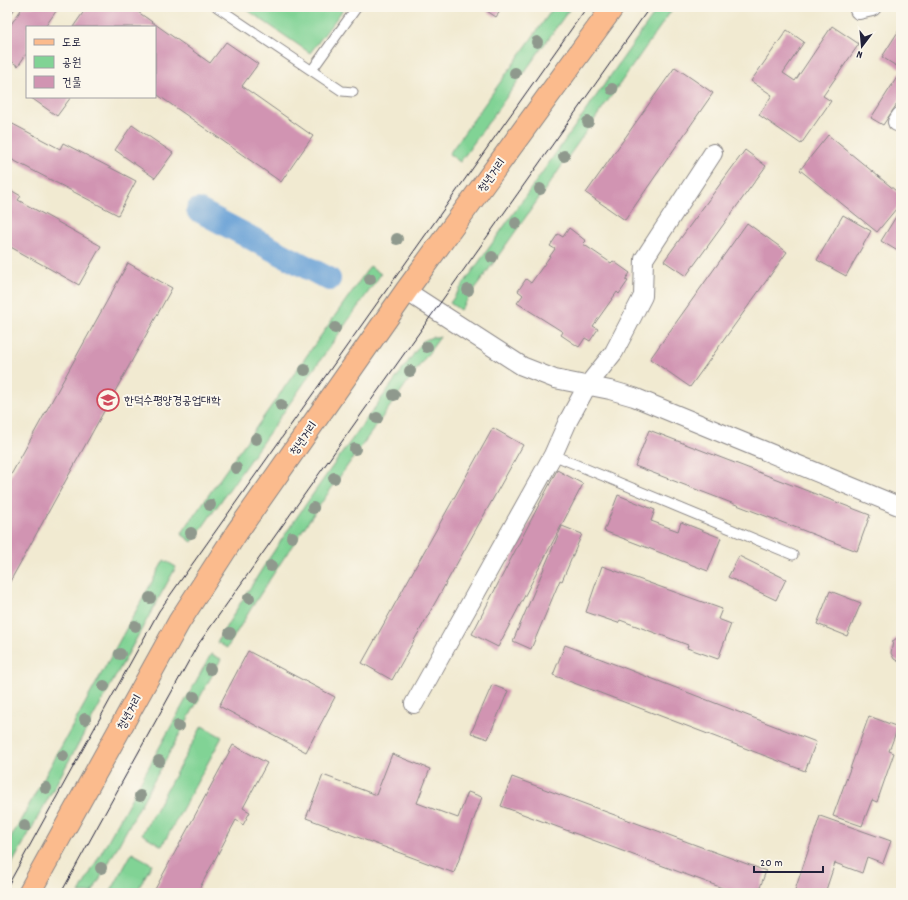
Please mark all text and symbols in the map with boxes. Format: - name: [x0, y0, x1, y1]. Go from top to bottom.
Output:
- legend: [26, 26, 156, 98]
- north arrow: [842, 26, 882, 66]
- text: 도로: [62, 35, 81, 52]
- text: N: [854, 45, 865, 62]
- text: 공원: [62, 55, 81, 72]
- text: 건물: [62, 75, 82, 92]
- street label: 청년거리: [474, 155, 510, 197]
- school or university icon: 한덕수평양경공업대학: [95, 387, 121, 413]
- place label: 한덕수평양경공업대학: [124, 393, 221, 410]
- street label: 청년거리: [286, 418, 322, 460]
- street label: 청년거리: [114, 692, 147, 734]
- scale bar: [754, 848, 823, 874]
- text: 20 m: [760, 855, 783, 872]

